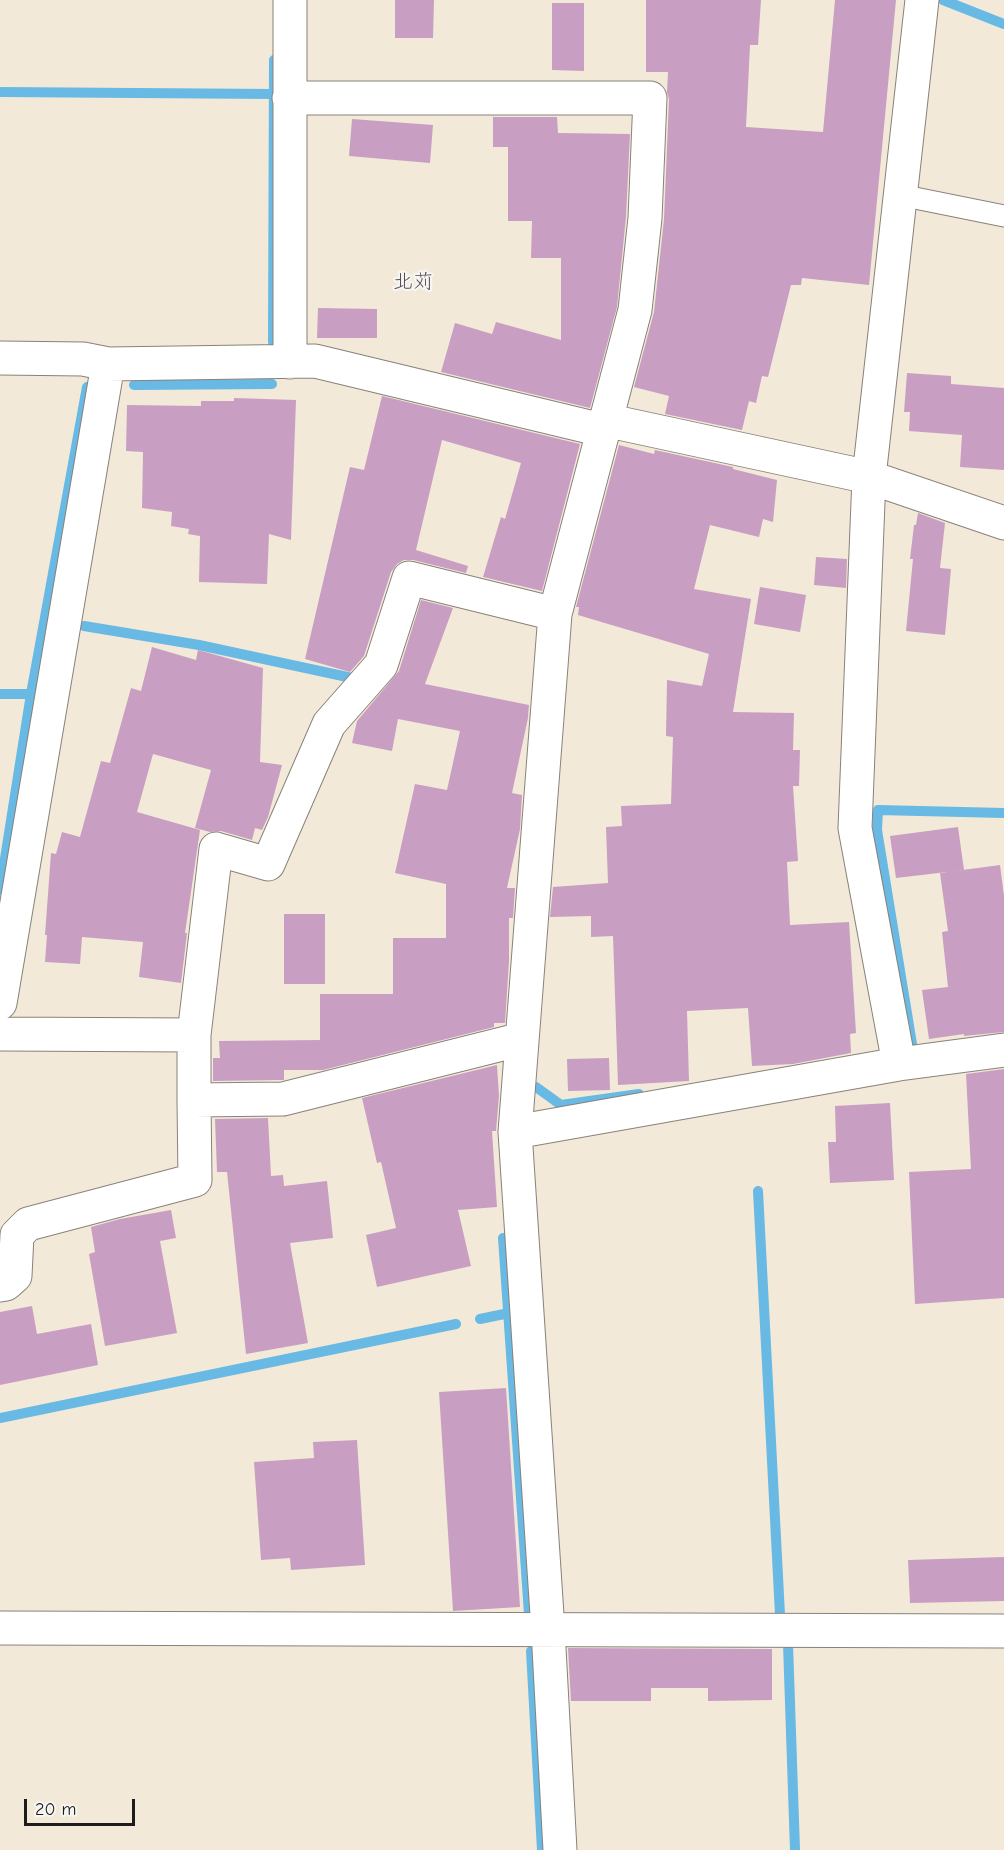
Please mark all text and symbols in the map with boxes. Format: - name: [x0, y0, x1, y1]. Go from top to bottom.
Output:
- district label: 北苅: [393, 270, 433, 294]
- scale bar: [27, 1787, 138, 1825]
- text: 20 m: [35, 1799, 76, 1820]

